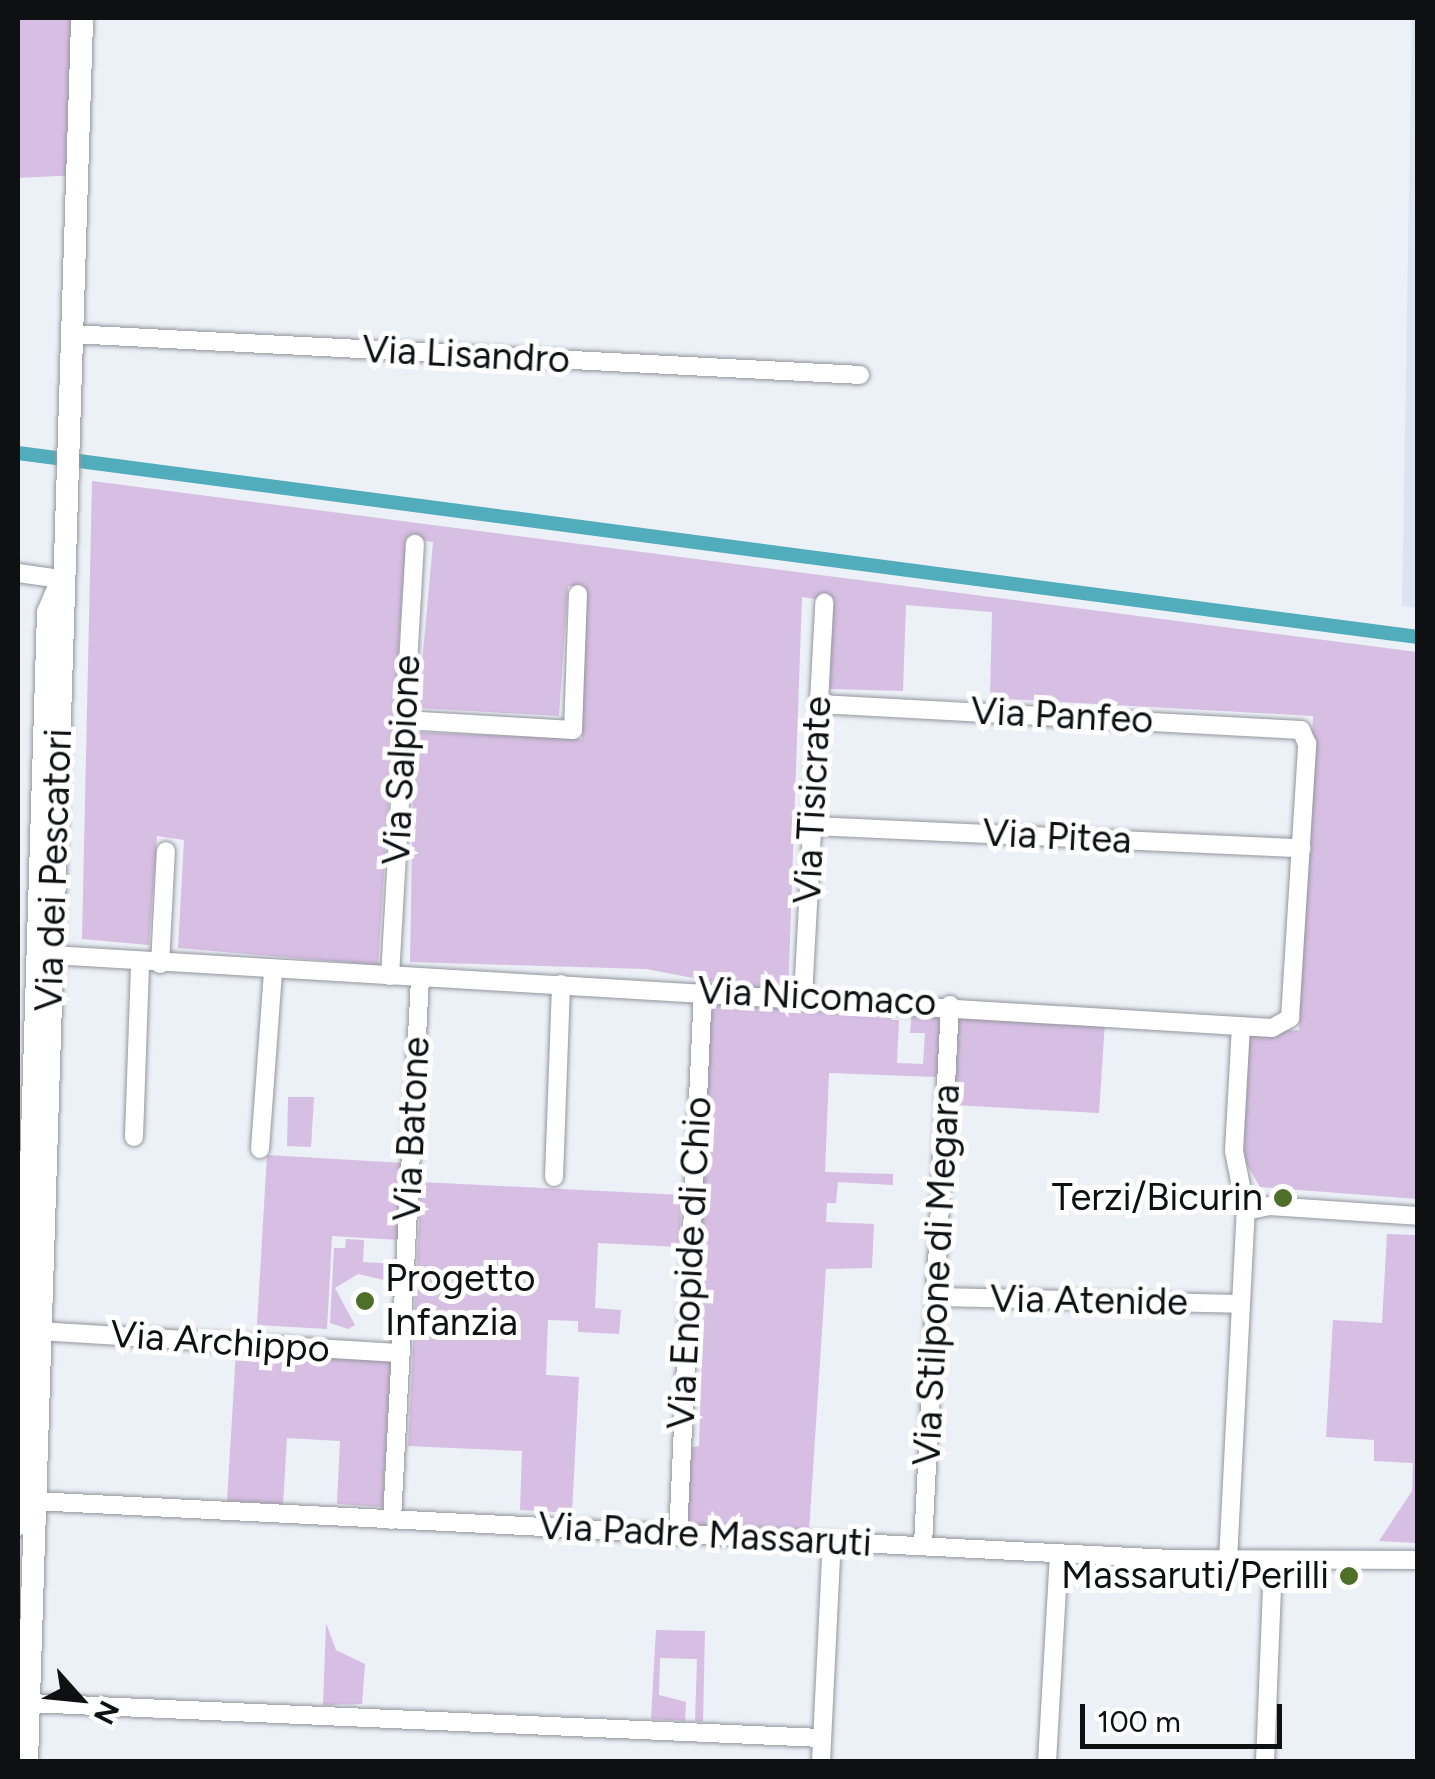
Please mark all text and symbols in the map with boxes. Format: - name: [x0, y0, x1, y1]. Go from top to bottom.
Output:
- street label: Via Lisandro: [361, 327, 571, 383]
- street label: Via Salpione: [374, 654, 430, 866]
- street label: Via Panfeo: [970, 688, 1154, 744]
- street label: Via Tisicrate: [785, 695, 841, 905]
- street label: Via dei Pescatori: [26, 728, 82, 1012]
- street label: Via Pitea: [981, 810, 1133, 864]
- street label: Via Nicomaco: [696, 968, 938, 1026]
- street label: Via Batone: [384, 1036, 440, 1222]
- street label: Via Stilpone di Megara: [904, 1083, 970, 1467]
- street label: Via Enopide di Chio: [659, 1095, 721, 1431]
- place label: Terzi/Bicurin: [1052, 1175, 1263, 1221]
- marker: Terzi/Bicurin: [1272, 1187, 1294, 1209]
- place label: Progetto Infanzia: [385, 1256, 535, 1346]
- street label: Via Atenide: [990, 1276, 1188, 1326]
- marker: Progetto Infanzia: [354, 1290, 376, 1312]
- street label: Via Archippo: [109, 1312, 331, 1372]
- street label: Via Padre Massaruti: [537, 1503, 873, 1567]
- place label: Massaruti/Perilli: [1061, 1553, 1329, 1599]
- marker: Massaruti/Perilli: [1338, 1565, 1360, 1587]
- north arrow: [30, 1649, 130, 1749]
- scale bar: [1085, 1684, 1288, 1746]
- text: N: [87, 1695, 127, 1730]
- text: 100 m: [1097, 1703, 1181, 1740]

